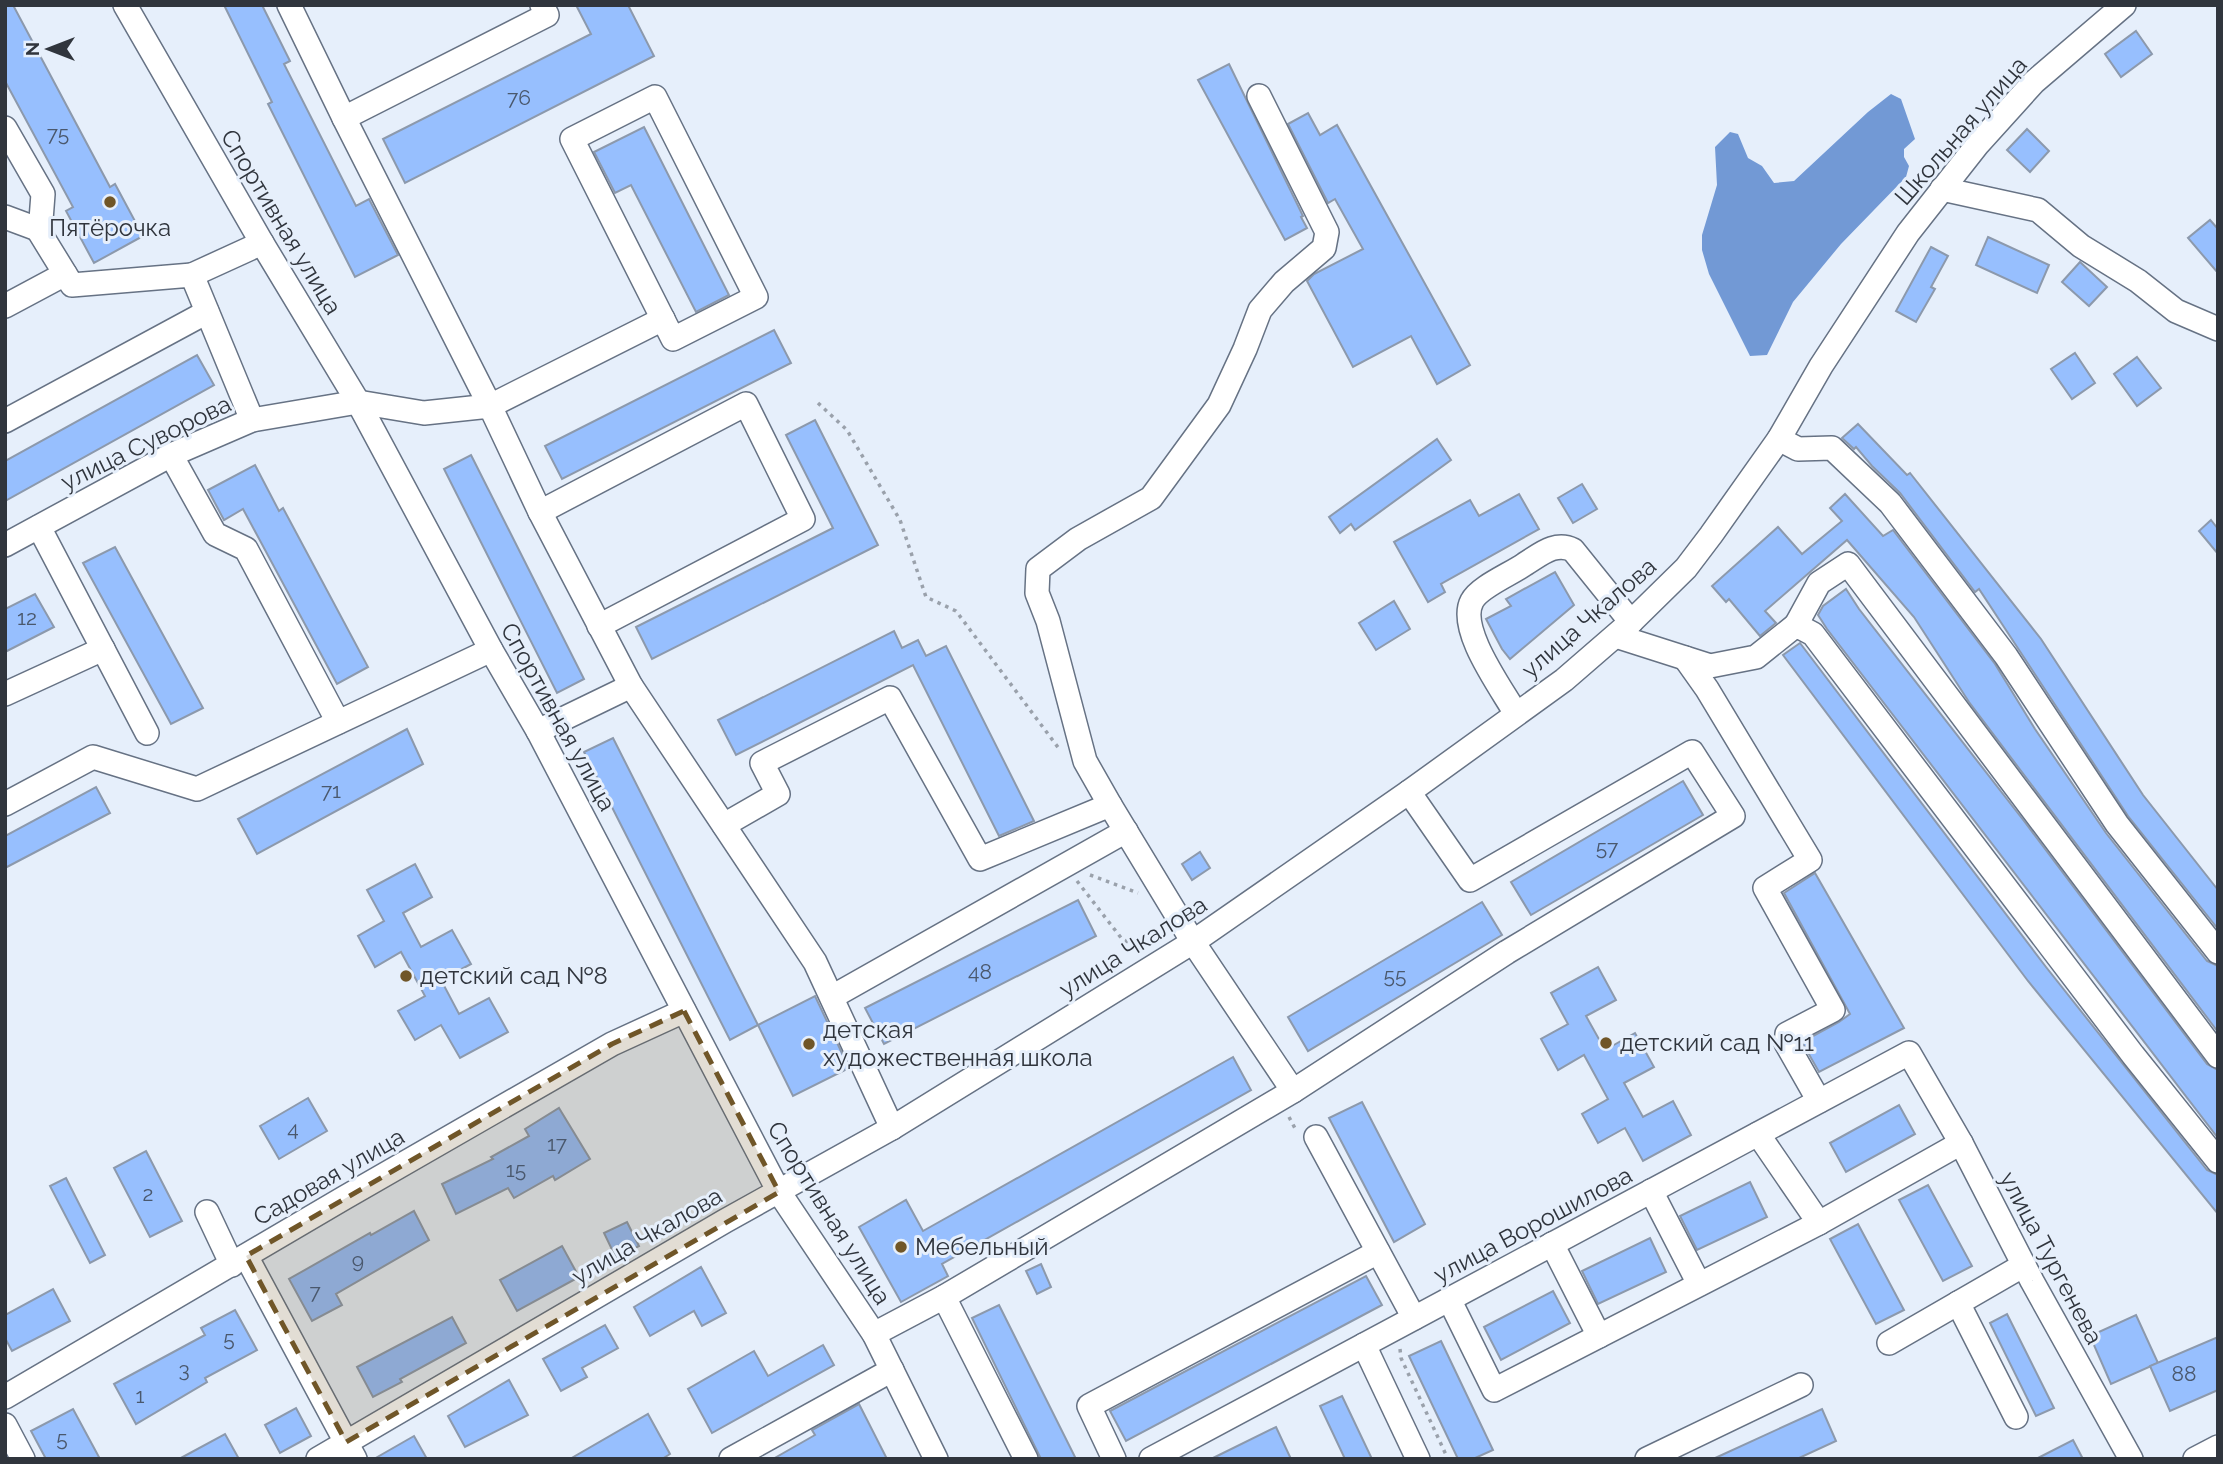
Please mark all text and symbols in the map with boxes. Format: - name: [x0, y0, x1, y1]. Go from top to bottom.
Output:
- north arrow: [14, 14, 84, 84]
- text: N: [21, 42, 43, 56]
- street label: Школьная улица: [1888, 51, 2033, 211]
- house number: 76: [507, 85, 531, 110]
- house number: 75: [47, 121, 69, 146]
- street label: Спортивная улица: [215, 124, 348, 319]
- marker: Пятёрочка: [102, 194, 118, 210]
- place label: Пятёрочка: [49, 213, 171, 242]
- street label: улица Суворова: [56, 389, 236, 496]
- street label: улица Чкалова: [1515, 551, 1662, 684]
- house number: 12: [17, 605, 37, 630]
- street label: Спортивная улица: [495, 618, 622, 816]
- house number: 71: [321, 778, 341, 803]
- house number: 57: [1596, 835, 1619, 860]
- street label: улица Чкалова: [1053, 890, 1212, 1004]
- house number: 48: [968, 959, 992, 984]
- place label: детский сад №8: [420, 961, 608, 990]
- house number: 55: [1384, 963, 1406, 988]
- marker: детский сад №8: [398, 968, 414, 984]
- place label: детская художественная школа: [823, 1015, 1093, 1072]
- place label: детский сад №11: [1620, 1028, 1814, 1057]
- marker: детский сад №11: [1598, 1035, 1614, 1051]
- marker: детская художественная школа: [801, 1036, 817, 1052]
- house number: 4: [287, 1116, 299, 1141]
- street label: Спортивная улица: [761, 1116, 898, 1310]
- street label: Садовая улица: [248, 1122, 409, 1231]
- house number: 17: [547, 1131, 568, 1156]
- house number: 15: [506, 1157, 526, 1182]
- street label: улица Ворошилова: [1429, 1160, 1637, 1289]
- street label: улица Тургенева: [1994, 1166, 2109, 1349]
- house number: 2: [143, 1181, 153, 1206]
- street label: улица Чкалова: [566, 1181, 727, 1290]
- place label: Мебельный: [915, 1232, 1049, 1261]
- marker: Мебельный: [893, 1239, 909, 1255]
- house number: 9: [352, 1248, 364, 1273]
- house number: 7: [309, 1279, 321, 1304]
- house number: 5: [223, 1326, 235, 1351]
- house number: 3: [178, 1357, 190, 1382]
- house number: 88: [2172, 1361, 2196, 1386]
- house number: 1: [136, 1383, 145, 1408]
- house number: 5: [56, 1426, 68, 1451]

